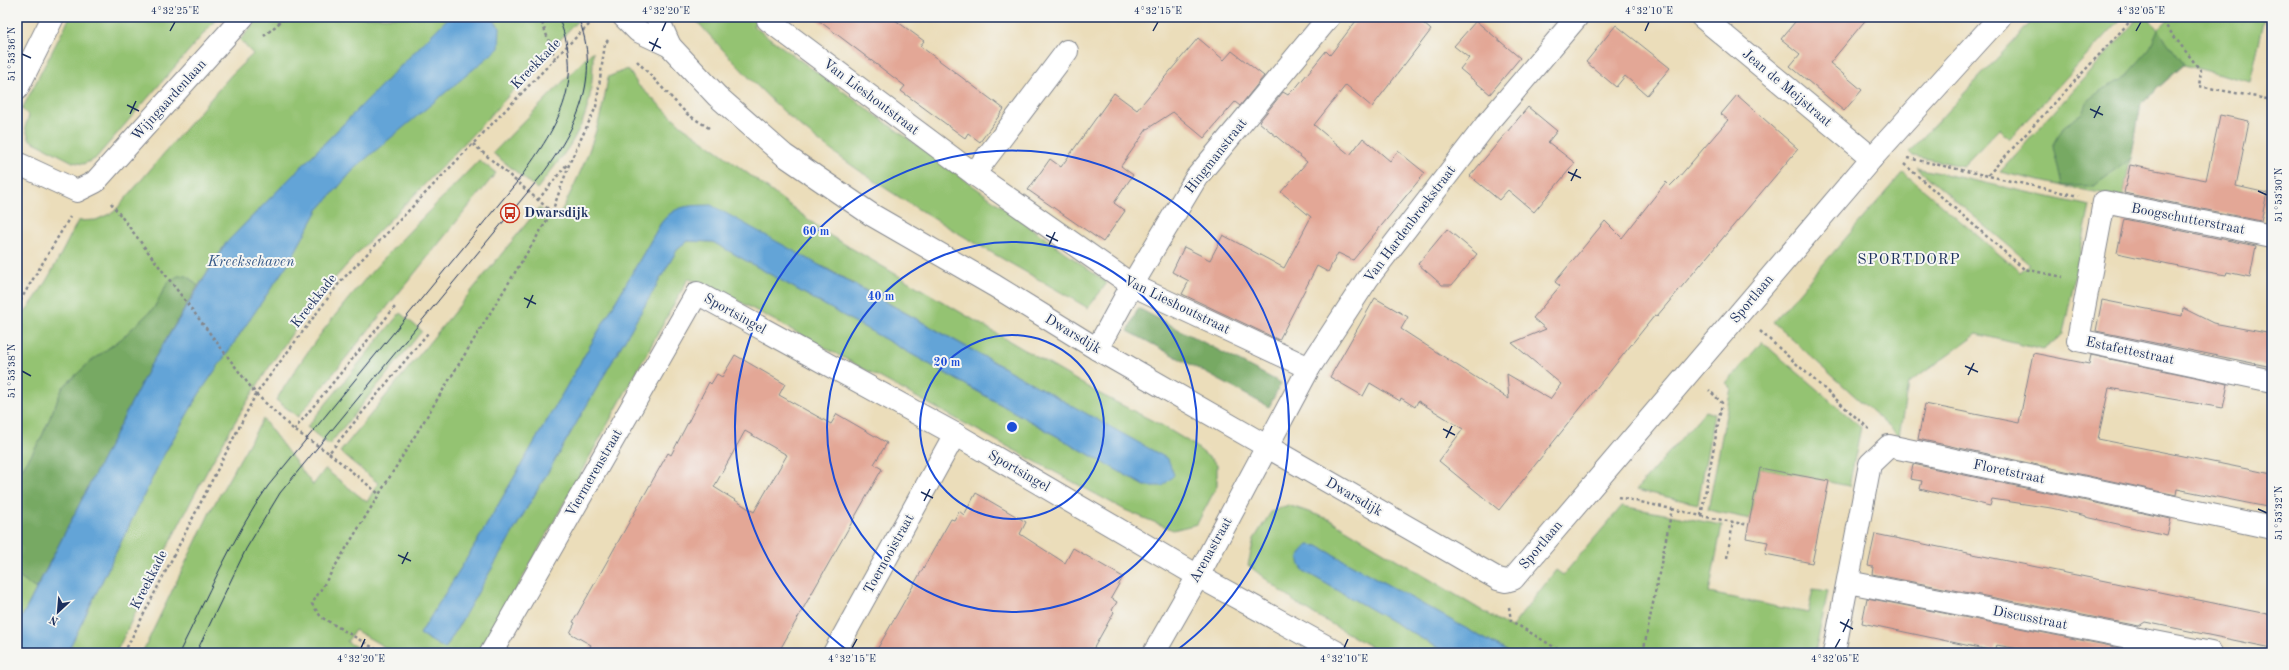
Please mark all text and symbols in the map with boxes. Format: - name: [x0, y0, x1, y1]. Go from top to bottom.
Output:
- text: 4°32'25"E: [151, 6, 199, 16]
- text: 4°32'20"E: [642, 6, 690, 16]
- text: 4°32'15"E: [1134, 6, 1182, 16]
- text: 4°32'10"E: [1625, 6, 1673, 16]
- text: 4°32'05"E: [2117, 6, 2165, 16]
- text: 51°53'36"N: [7, 26, 17, 81]
- street label: Kreekkade: [509, 36, 563, 92]
- street label: Jean de Meijstraat: [1740, 47, 1834, 129]
- street label: Wijngaardenlaan: [129, 56, 209, 143]
- street label: Van Lieshoutstraat: [820, 56, 922, 138]
- street label: Hingmanstraat: [1182, 116, 1250, 196]
- street label: Van Hardenbroekstraat: [1362, 163, 1458, 285]
- text: 51°53'30"N: [2274, 167, 2284, 222]
- street label: Boogschutterstraat: [2130, 201, 2246, 237]
- bus stop icon: Dwarsdijk: [499, 202, 521, 224]
- place label: Dwarsdijk: [524, 206, 589, 220]
- text: 60 m: [803, 226, 830, 238]
- district label: SPORTDORP: [1857, 253, 1961, 268]
- water label: Kreeksehaven: [206, 255, 295, 270]
- street label: Kreekkade: [289, 271, 339, 331]
- street label: Sportlaan: [1728, 272, 1777, 326]
- street label: Van Lieshoutstraat: [1122, 273, 1232, 337]
- street label: Sportsingel: [702, 291, 769, 337]
- text: 40 m: [868, 291, 895, 303]
- street label: Dwarsdijk: [1042, 312, 1104, 356]
- street label: Estafettestraat: [2084, 335, 2176, 367]
- text: 51°53'38"N: [7, 343, 17, 398]
- text: 20 m: [934, 357, 961, 369]
- centre of rings: [1005, 420, 1019, 434]
- street label: Viermerenstraat: [563, 427, 625, 519]
- street label: Sportsingel: [986, 448, 1052, 494]
- street label: Floretstraat: [1972, 458, 2046, 486]
- street label: Dwarsdijk: [1323, 475, 1385, 519]
- text: 51°53'32"N: [2274, 485, 2284, 540]
- street label: Toernooistraat: [861, 512, 917, 596]
- street label: Arenastraat: [1187, 515, 1235, 585]
- street label: Sportlaan: [1517, 518, 1566, 572]
- street label: Kreekkade: [128, 548, 170, 612]
- north arrow: [38, 592, 78, 632]
- street label: Discusstraat: [1991, 604, 2069, 632]
- text: N: [48, 613, 60, 626]
- text: 4°32'20"E: [337, 654, 385, 664]
- text: 4°32'15"E: [828, 654, 876, 664]
- text: 4°32'10"E: [1320, 654, 1368, 664]
- text: 4°32'05"E: [1811, 654, 1859, 664]

